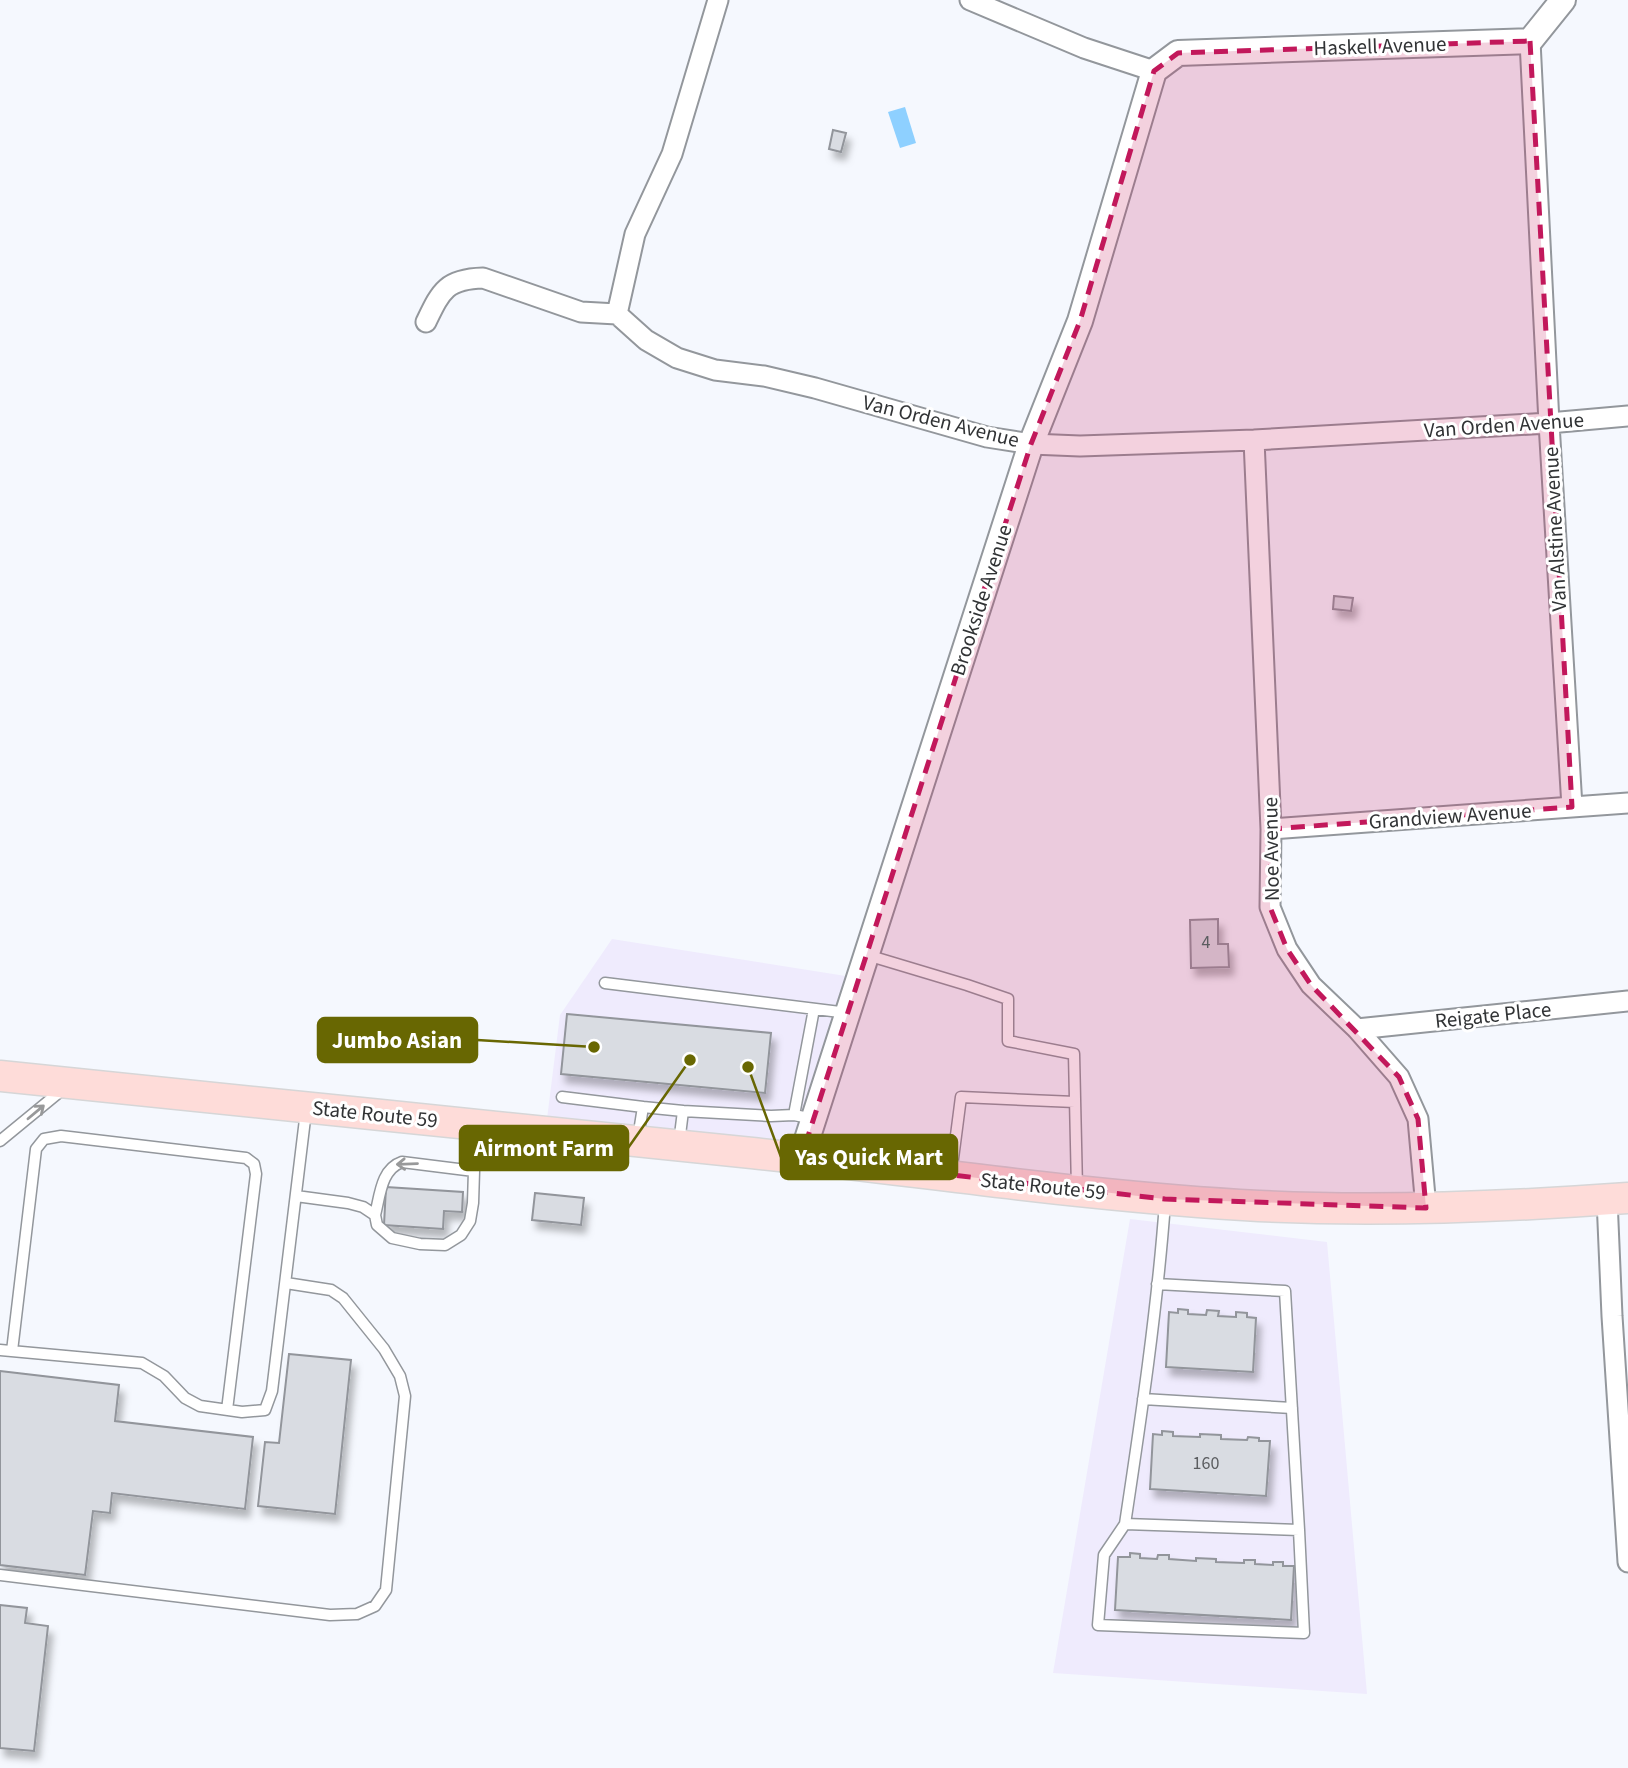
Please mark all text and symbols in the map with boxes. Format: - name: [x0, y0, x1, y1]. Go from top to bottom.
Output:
- street label: Haskell Avenue: [1313, 29, 1447, 63]
- street label: Van Orden Avenue: [860, 387, 1022, 455]
- street label: Van Orden Avenue: [1423, 404, 1585, 446]
- street label: Van Alstine Avenue: [1536, 446, 1574, 612]
- street label: Brookside Avenue: [942, 520, 1020, 680]
- street label: Grandview Avenue: [1368, 795, 1532, 837]
- street label: Noe Avenue: [1255, 797, 1287, 901]
- house number: 4: [1202, 930, 1211, 955]
- street label: Reigate Place: [1433, 994, 1553, 1036]
- callout: Jumbo Asian: [318, 1018, 477, 1062]
- text: Jumbo Asian: [332, 1024, 462, 1057]
- street label: State Route 59: [311, 1093, 439, 1135]
- one-way arrow: [26, 1104, 44, 1120]
- callout: Airmont Farm: [460, 1126, 628, 1170]
- text: Airmont Farm: [473, 1132, 614, 1165]
- callout: Yas Quick Mart: [781, 1135, 957, 1179]
- text: Yas Quick Mart: [794, 1141, 943, 1174]
- one-way arrow: [396, 1157, 419, 1171]
- street label: State Route 59: [979, 1165, 1107, 1207]
- house number: 160: [1193, 1451, 1219, 1476]

